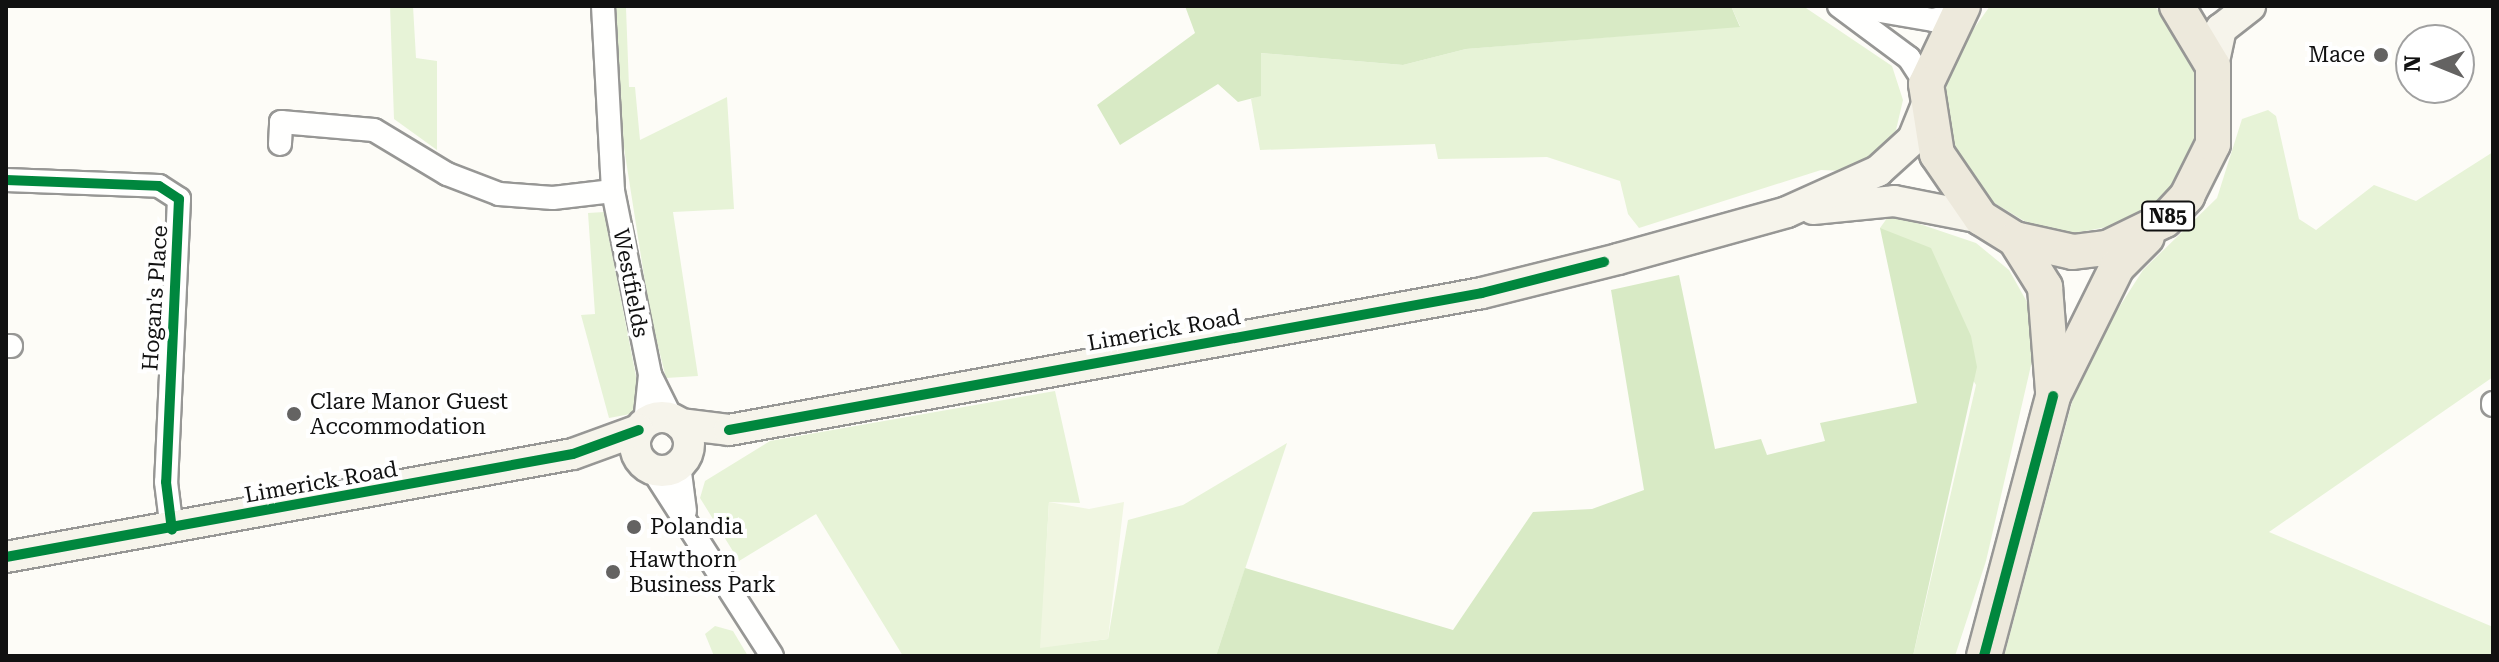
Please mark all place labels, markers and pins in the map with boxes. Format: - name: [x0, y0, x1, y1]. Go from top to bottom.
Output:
- place label: Mace: [2308, 42, 2365, 68]
- marker: Mace: [2372, 46, 2390, 64]
- place label: Clare Manor Guest Accommodation: [310, 388, 508, 440]
- marker: Clare Manor Guest Accommodation: [285, 405, 303, 423]
- place label: Polandia: [650, 514, 743, 540]
- marker: Polandia: [625, 518, 643, 536]
- place label: Hawthorn Business Park: [629, 546, 776, 598]
- marker: Hawthorn Business Park: [604, 563, 622, 581]

